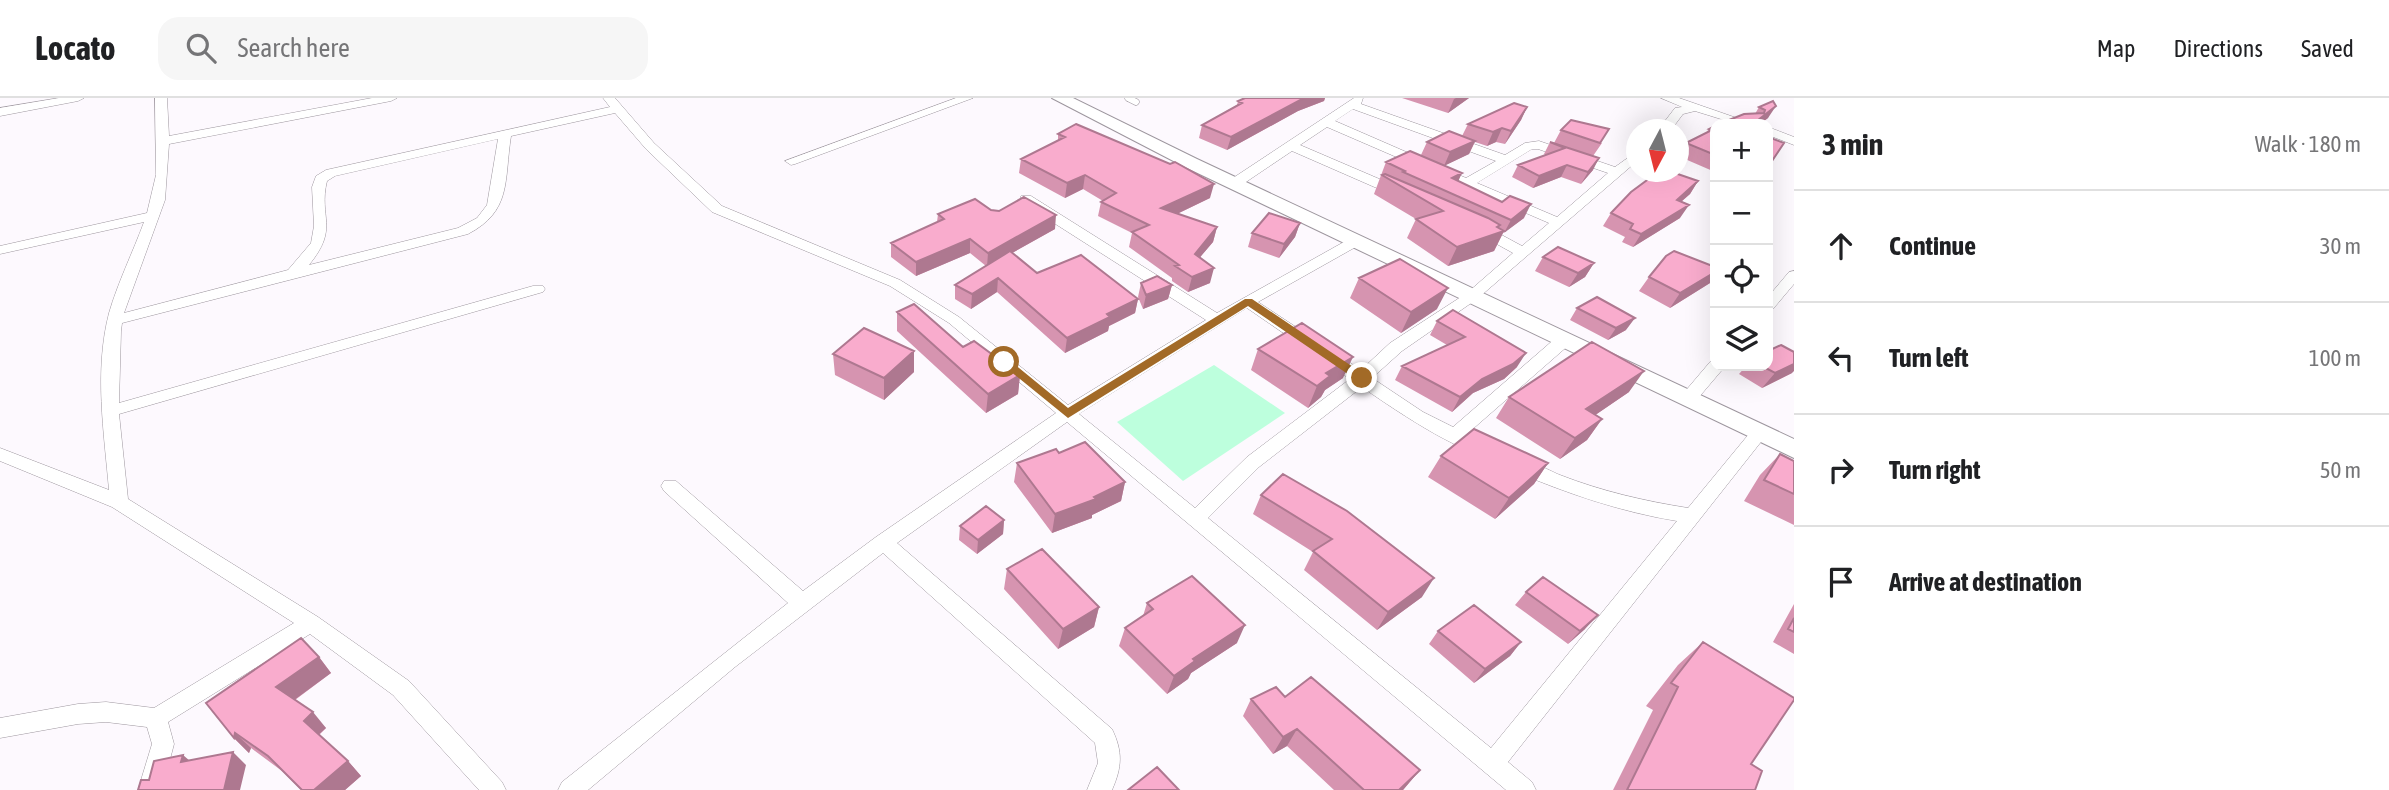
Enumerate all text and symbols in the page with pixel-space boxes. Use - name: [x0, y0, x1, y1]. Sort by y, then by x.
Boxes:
- search box: [158, 17, 648, 80]
- text: Locato: [35, 29, 116, 67]
- icon: search: [182, 29, 220, 67]
- text: Search here: [238, 33, 350, 63]
- text: Map: [2097, 35, 2135, 62]
- text: Directions: [2173, 35, 2263, 62]
- text: Saved: [2301, 35, 2354, 62]
- north arrow: [1626, 119, 1689, 182]
- map controls: [1710, 119, 1773, 371]
- button: +: [1710, 119, 1773, 182]
- text: 3 min: [1822, 127, 1883, 161]
- text: Walk · 180 m: [2255, 131, 2361, 157]
- button: −: [1710, 182, 1773, 245]
- icon: ahead: [1822, 227, 1860, 265]
- text: Continue: [1889, 231, 1976, 261]
- text: 30 m: [2320, 233, 2361, 259]
- button: locate: [1710, 245, 1773, 308]
- button: layers: [1710, 308, 1773, 371]
- icon: left: [1822, 339, 1860, 377]
- text: Turn left: [1889, 343, 1969, 373]
- text: 100 m: [2309, 345, 2361, 371]
- route start: [988, 346, 1019, 377]
- route end: [1346, 362, 1377, 393]
- icon: right: [1822, 451, 1860, 489]
- text: Turn right: [1889, 455, 1980, 485]
- text: 50 m: [2320, 457, 2361, 483]
- icon: arrive: [1822, 563, 1860, 601]
- text: Arrive at destination: [1889, 567, 2082, 597]

